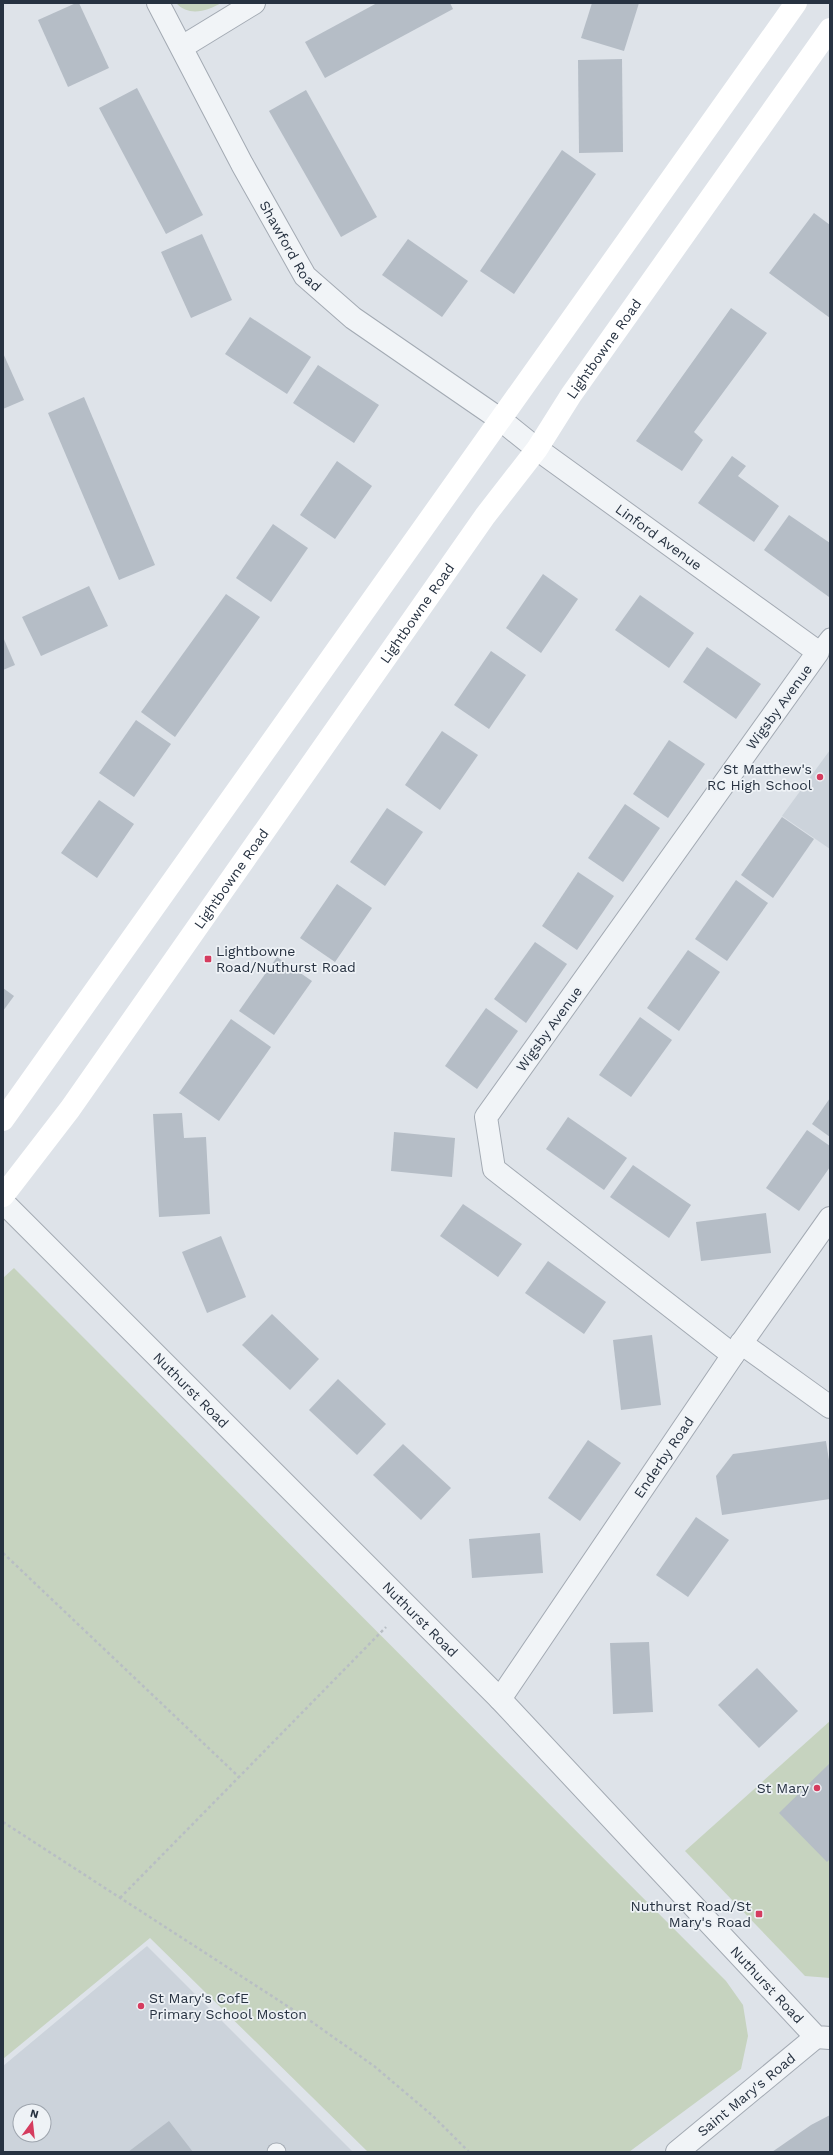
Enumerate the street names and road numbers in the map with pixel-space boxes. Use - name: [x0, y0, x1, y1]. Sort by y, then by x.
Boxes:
- street label: Shawford Road: [256, 198, 325, 295]
- street label: Lightbowne Road: [563, 296, 645, 402]
- street label: Linford Avenue: [613, 500, 705, 573]
- street label: Lightbowne Road: [376, 560, 458, 666]
- street label: Wigsby Avenue: [743, 661, 815, 753]
- street label: Lightbowne Road: [191, 826, 272, 932]
- street label: Wigsby Avenue: [513, 983, 585, 1075]
- street label: Nuthurst Road: [150, 1349, 232, 1431]
- street label: Enderby Road: [631, 1414, 697, 1501]
- street label: Nuthurst Road: [379, 1578, 461, 1660]
- street label: Nuthurst Road: [727, 1943, 807, 2027]
- street label: Saint Mary's Road: [694, 2050, 798, 2140]

